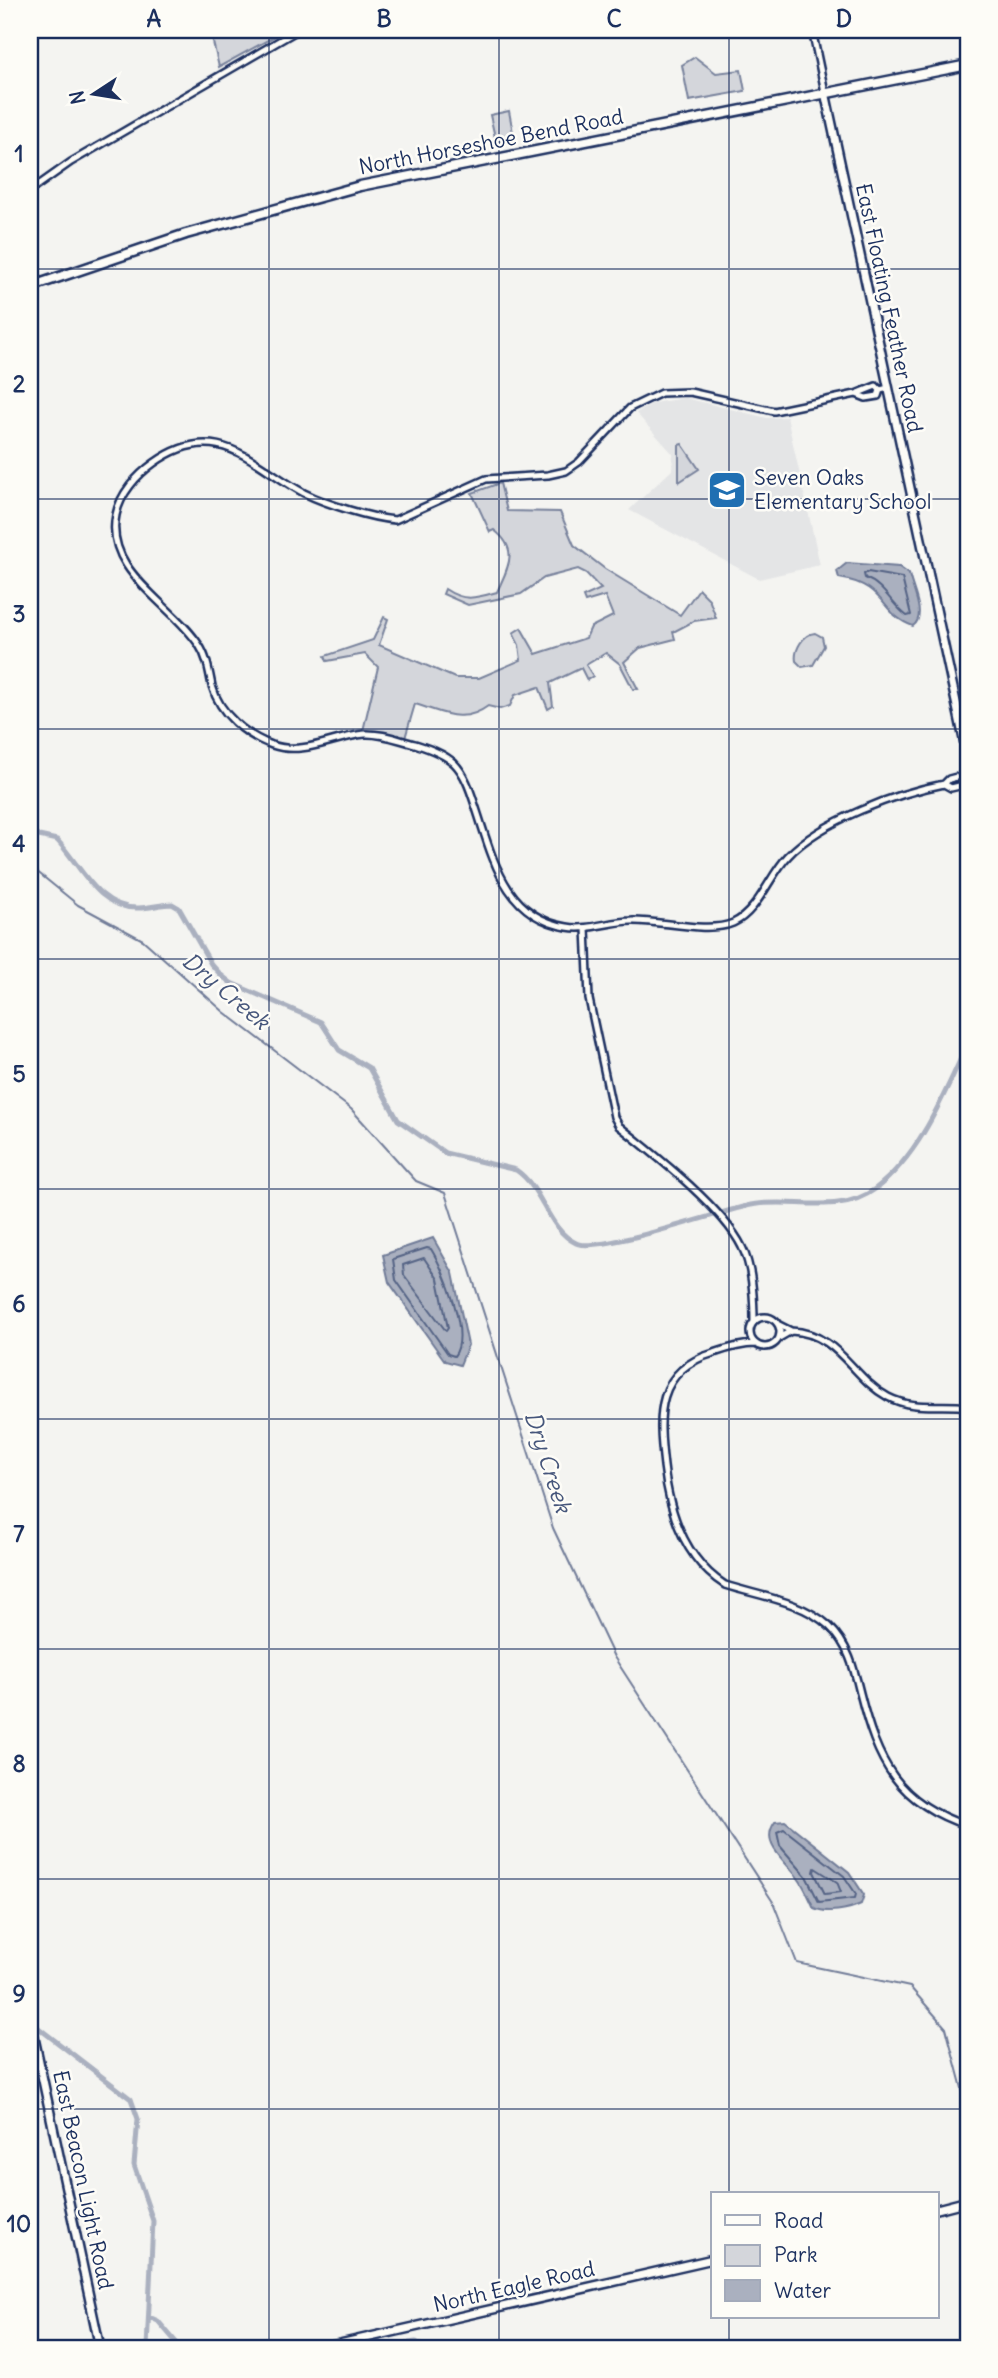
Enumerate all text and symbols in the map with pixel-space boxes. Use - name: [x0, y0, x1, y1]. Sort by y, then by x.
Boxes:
- text: A: [147, 4, 162, 33]
- text: B: [376, 4, 392, 33]
- text: C: [606, 4, 622, 33]
- text: D: [836, 4, 852, 33]
- north arrow: [60, 60, 130, 130]
- text: N: [64, 89, 90, 106]
- street label: North Horseshoe Bend Road: [356, 103, 625, 180]
- text: 1: [14, 139, 24, 168]
- street label: East Floating Feather Road: [850, 181, 929, 435]
- text: 2: [13, 369, 26, 398]
- place label: Seven Oaks Elementary School: [754, 464, 931, 515]
- school or university icon: Seven Oaks Elementary School: [706, 469, 748, 511]
- text: 3: [12, 599, 26, 628]
- text: 4: [12, 829, 26, 858]
- water label: Dry Creek: [177, 946, 277, 1036]
- text: 5: [12, 1059, 26, 1088]
- text: 6: [12, 1289, 26, 1318]
- water label: Dry Creek: [519, 1408, 579, 1517]
- text: 7: [13, 1519, 25, 1548]
- text: 8: [12, 1749, 26, 1778]
- text: 9: [12, 1979, 26, 2008]
- street label: East Beacon Light Road: [47, 2068, 120, 2292]
- legend: [711, 2192, 939, 2318]
- text: Road: [774, 2207, 823, 2234]
- text: 10: [7, 2209, 31, 2238]
- text: Park: [774, 2241, 817, 2268]
- street label: North Eagle Road: [431, 2255, 597, 2318]
- text: Water: [774, 2277, 832, 2304]

